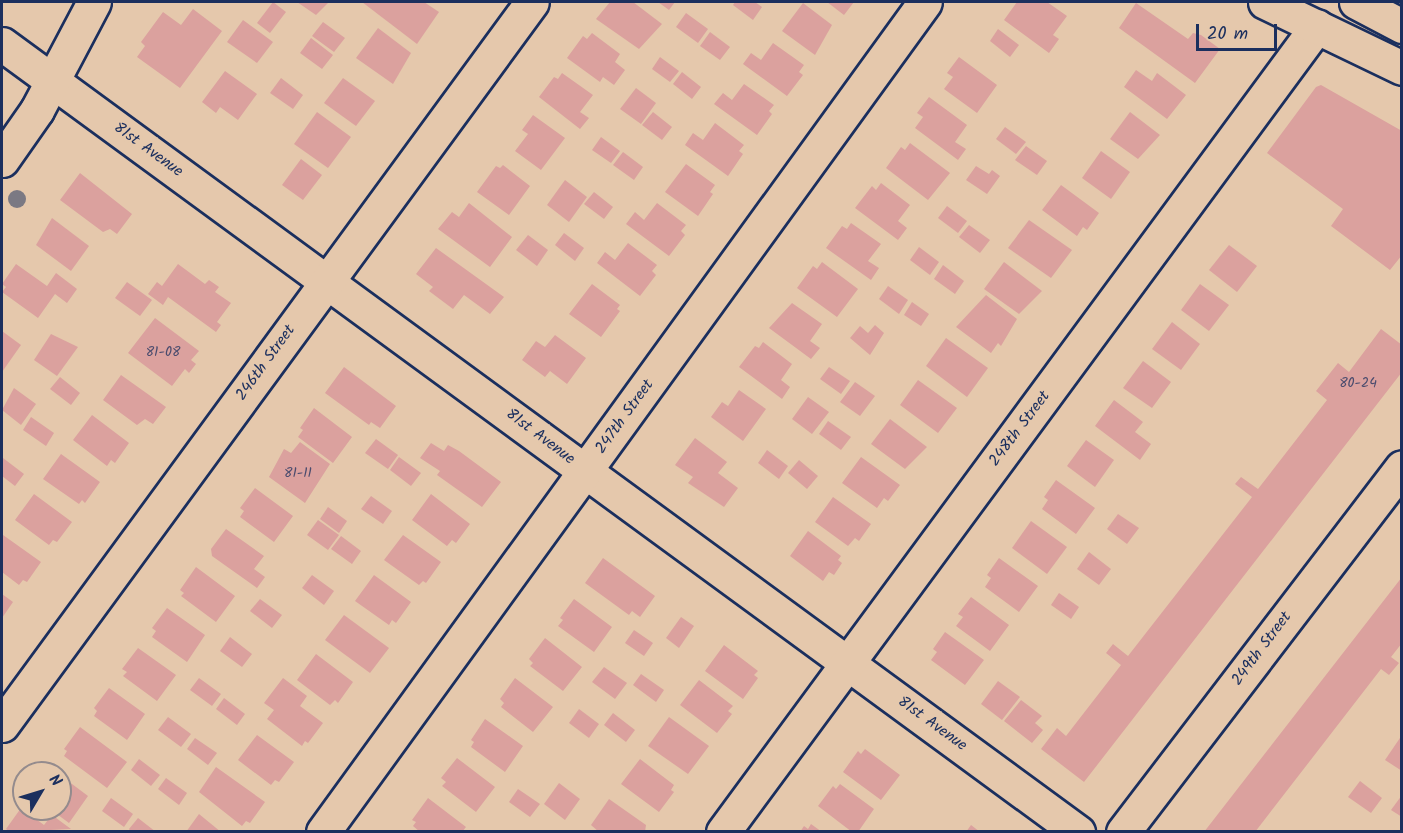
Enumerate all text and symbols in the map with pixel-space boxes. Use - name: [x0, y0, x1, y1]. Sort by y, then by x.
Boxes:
- scale bar: [1199, 12, 1280, 50]
- text: 20 m: [1207, 20, 1248, 49]
- street label: 81st Avenue: [110, 118, 186, 182]
- street label: 246th Street: [232, 321, 300, 405]
- house number: 81-08: [146, 344, 180, 360]
- house number: 80-24: [1339, 375, 1377, 391]
- street label: 247th Street: [592, 376, 658, 458]
- street label: 248th Street: [985, 387, 1055, 471]
- street label: 81st Avenue: [502, 405, 578, 469]
- house number: 81-11: [284, 465, 312, 481]
- street label: 249th Street: [1228, 608, 1296, 690]
- street label: 81st Avenue: [894, 692, 970, 756]
- north arrow: [12, 761, 72, 821]
- text: N: [42, 769, 68, 793]

